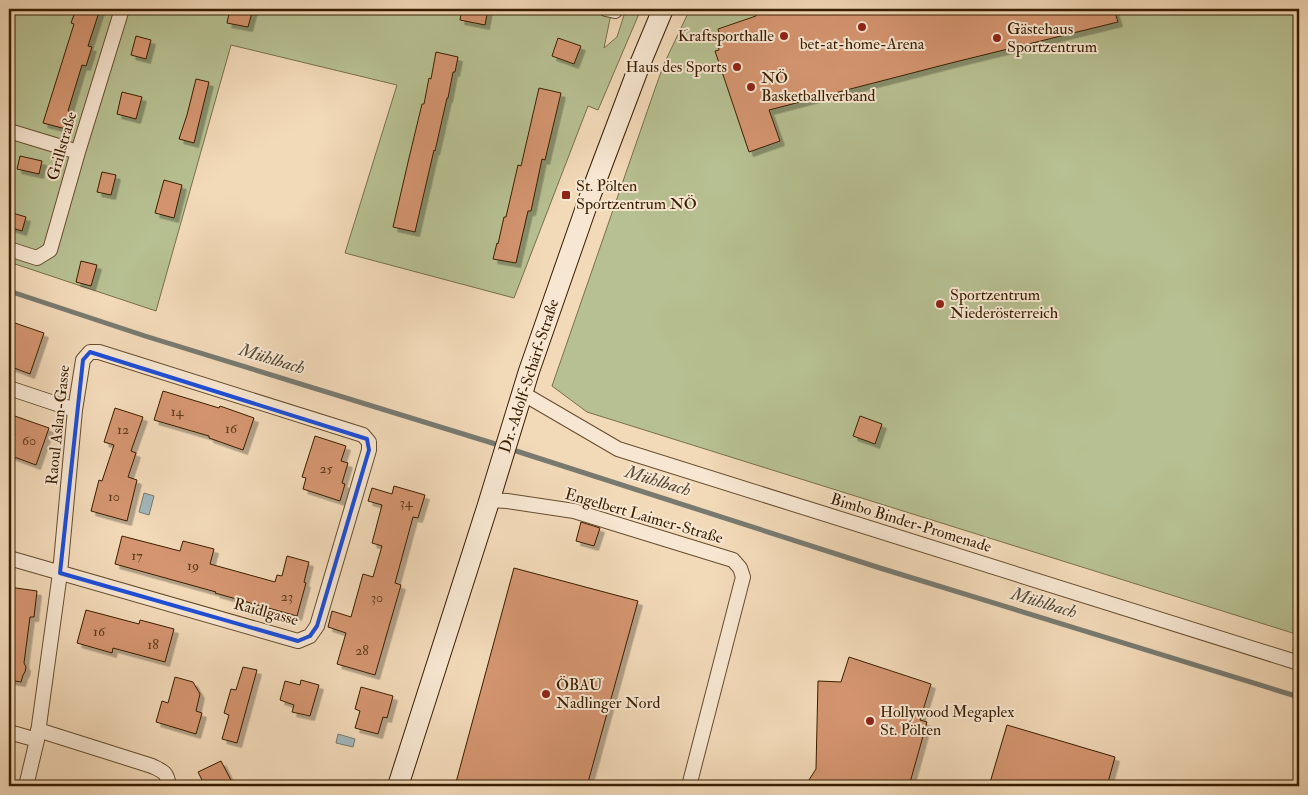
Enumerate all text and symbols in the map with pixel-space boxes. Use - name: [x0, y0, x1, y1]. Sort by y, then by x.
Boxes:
- place label: Gästehaus Sportzentrum: [1007, 19, 1098, 58]
- marker: bet-at-home-Arena: [856, 21, 868, 33]
- place label: Kraftsporthalle: [678, 26, 774, 47]
- marker: Kraftsporthalle: [778, 30, 790, 42]
- marker: Gästehaus Sportzentrum: [991, 32, 1003, 44]
- place label: bet-at-home-Arena: [800, 34, 925, 54]
- place label: Haus des Sports: [625, 57, 727, 78]
- marker: Haus des Sports: [731, 61, 743, 73]
- place label: NÖ Basketballverband: [761, 68, 875, 106]
- marker: NÖ Basketballverband: [745, 81, 757, 93]
- street label: Grillstraße: [43, 109, 81, 183]
- place label: St. Pölten Sportzentrum NÖ: [576, 176, 697, 215]
- marker: St. Pölten Sportzentrum NÖ: [560, 189, 572, 201]
- place label: Sportzentrum Niederösterreich: [950, 285, 1059, 323]
- street label: Dr.-Adolf-Schärf-Straße: [495, 296, 563, 455]
- marker: Sportzentrum Niederösterreich: [934, 298, 946, 310]
- water label: Mühlbach: [235, 338, 308, 380]
- street label: Raoul Aslan-Gasse: [42, 364, 74, 486]
- house number: 14: [171, 403, 185, 420]
- house number: 16: [225, 420, 238, 437]
- house number: 12: [117, 421, 129, 438]
- house number: 60: [22, 432, 36, 449]
- house number: 25: [319, 460, 333, 477]
- water label: Mühlbach: [621, 460, 694, 502]
- street label: Engelbert Laimer-Straße: [563, 484, 726, 548]
- house number: 10: [108, 488, 120, 505]
- street label: Bimbo Binder-Promenade: [828, 489, 994, 557]
- house number: 34: [400, 494, 414, 511]
- house number: 17: [131, 547, 143, 564]
- house number: 19: [187, 557, 199, 574]
- water label: Mühlbach: [1007, 582, 1080, 624]
- house number: 23: [281, 588, 293, 605]
- house number: 30: [371, 589, 383, 606]
- street label: Raidlgasse: [231, 594, 301, 630]
- house number: 16: [93, 623, 106, 640]
- house number: 18: [147, 636, 159, 653]
- house number: 28: [355, 642, 369, 659]
- place label: ÖBAU Nadlinger Nord: [556, 675, 660, 713]
- marker: ÖBAU Nadlinger Nord: [540, 688, 552, 700]
- place label: Hollywood Megaplex St. Pölten: [880, 702, 1014, 740]
- marker: Hollywood Megaplex St. Pölten: [864, 715, 876, 727]

